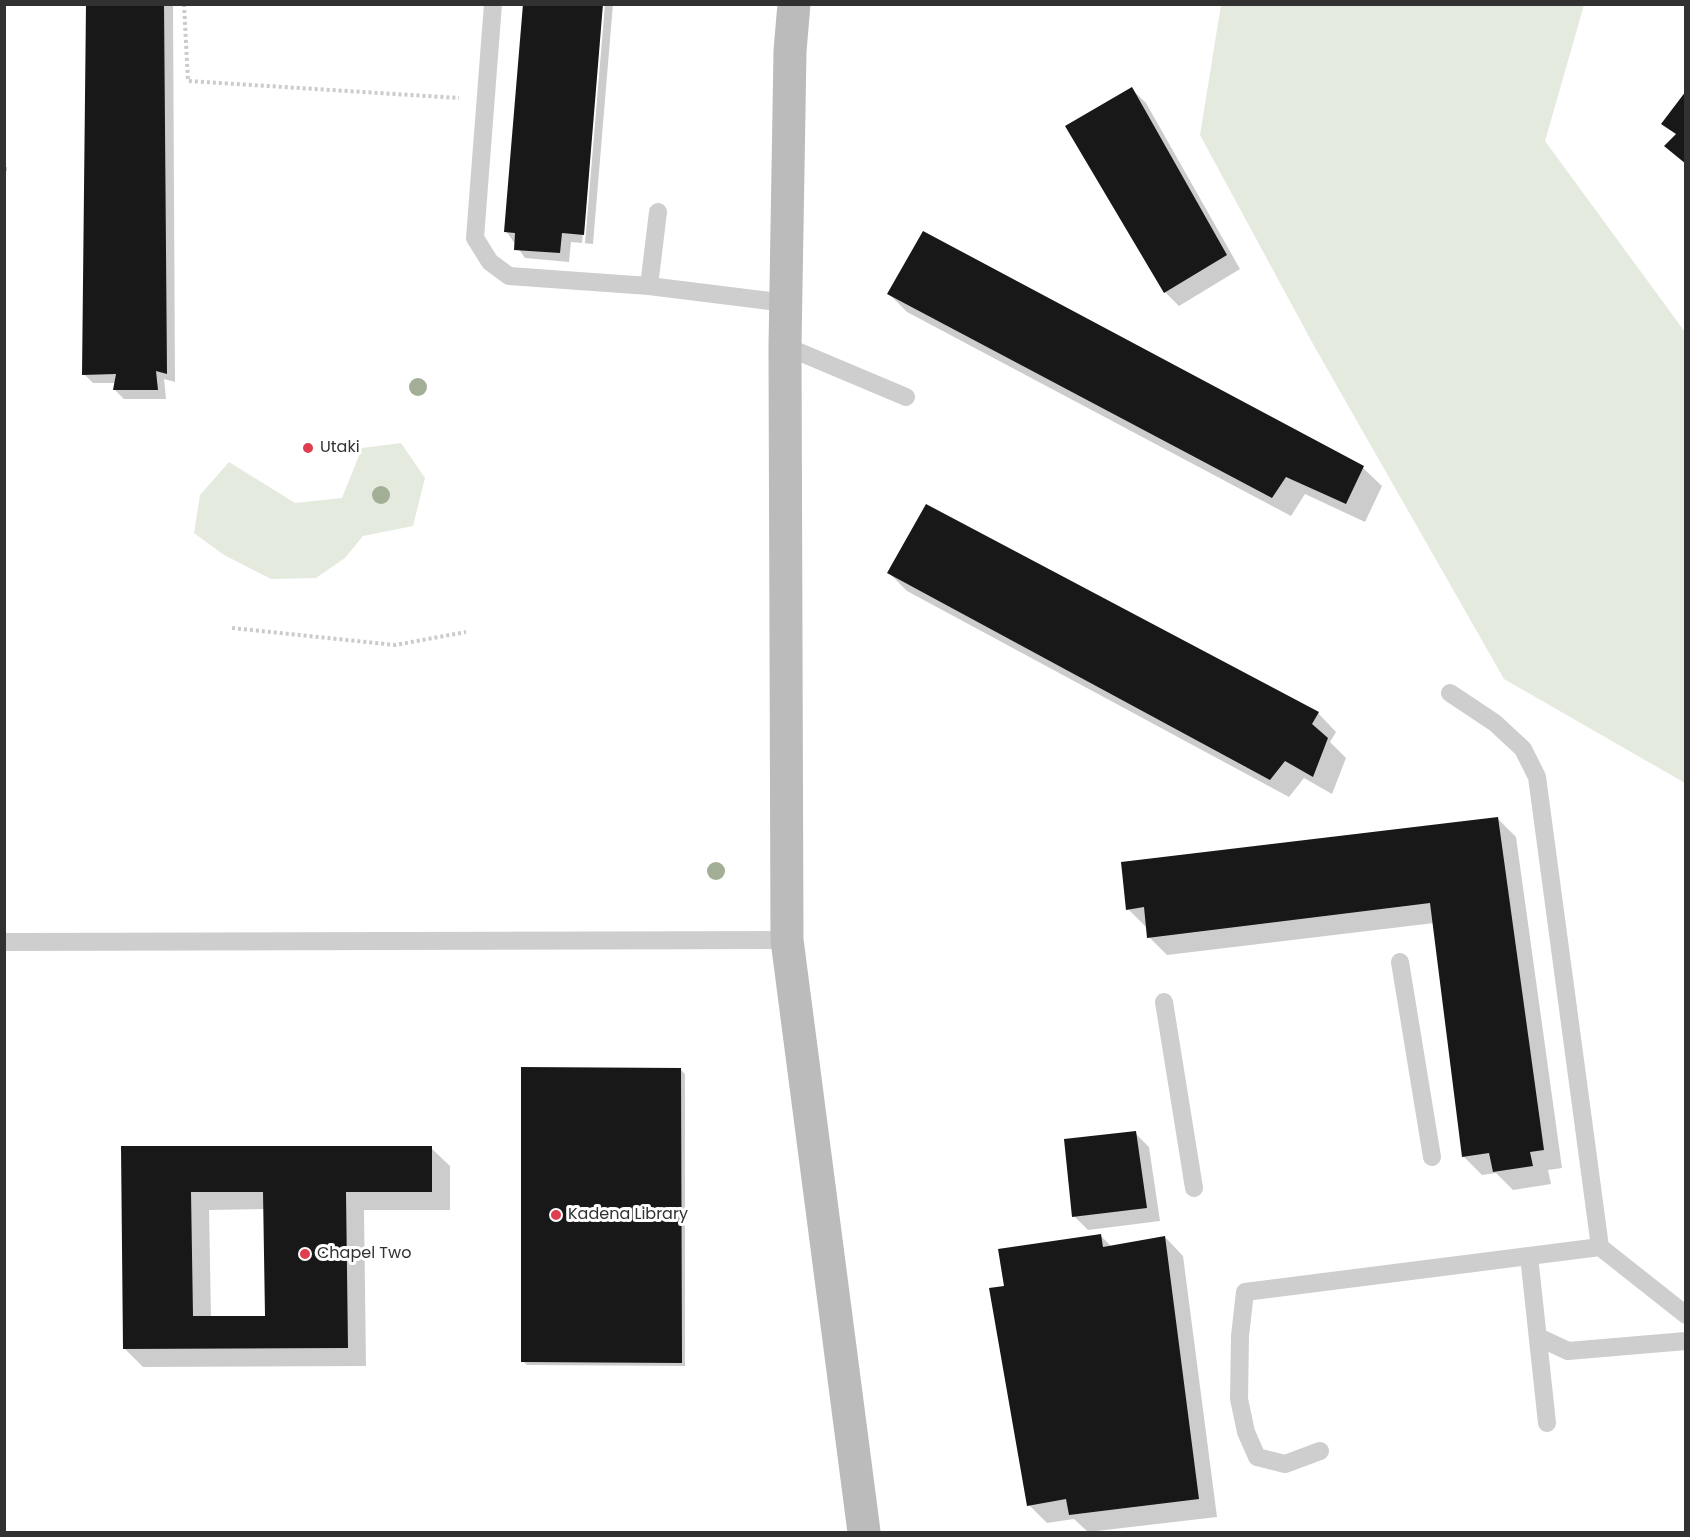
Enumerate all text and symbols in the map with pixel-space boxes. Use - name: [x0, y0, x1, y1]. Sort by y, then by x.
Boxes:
- place label: Utaki: [320, 438, 360, 458]
- marker: Utaki: [301, 441, 315, 455]
- place label: Kadena Library: [568, 1205, 688, 1225]
- marker: Kadena Library: [549, 1208, 563, 1222]
- place label: Chapel Two: [317, 1244, 411, 1264]
- marker: Chapel Two: [298, 1247, 312, 1261]

